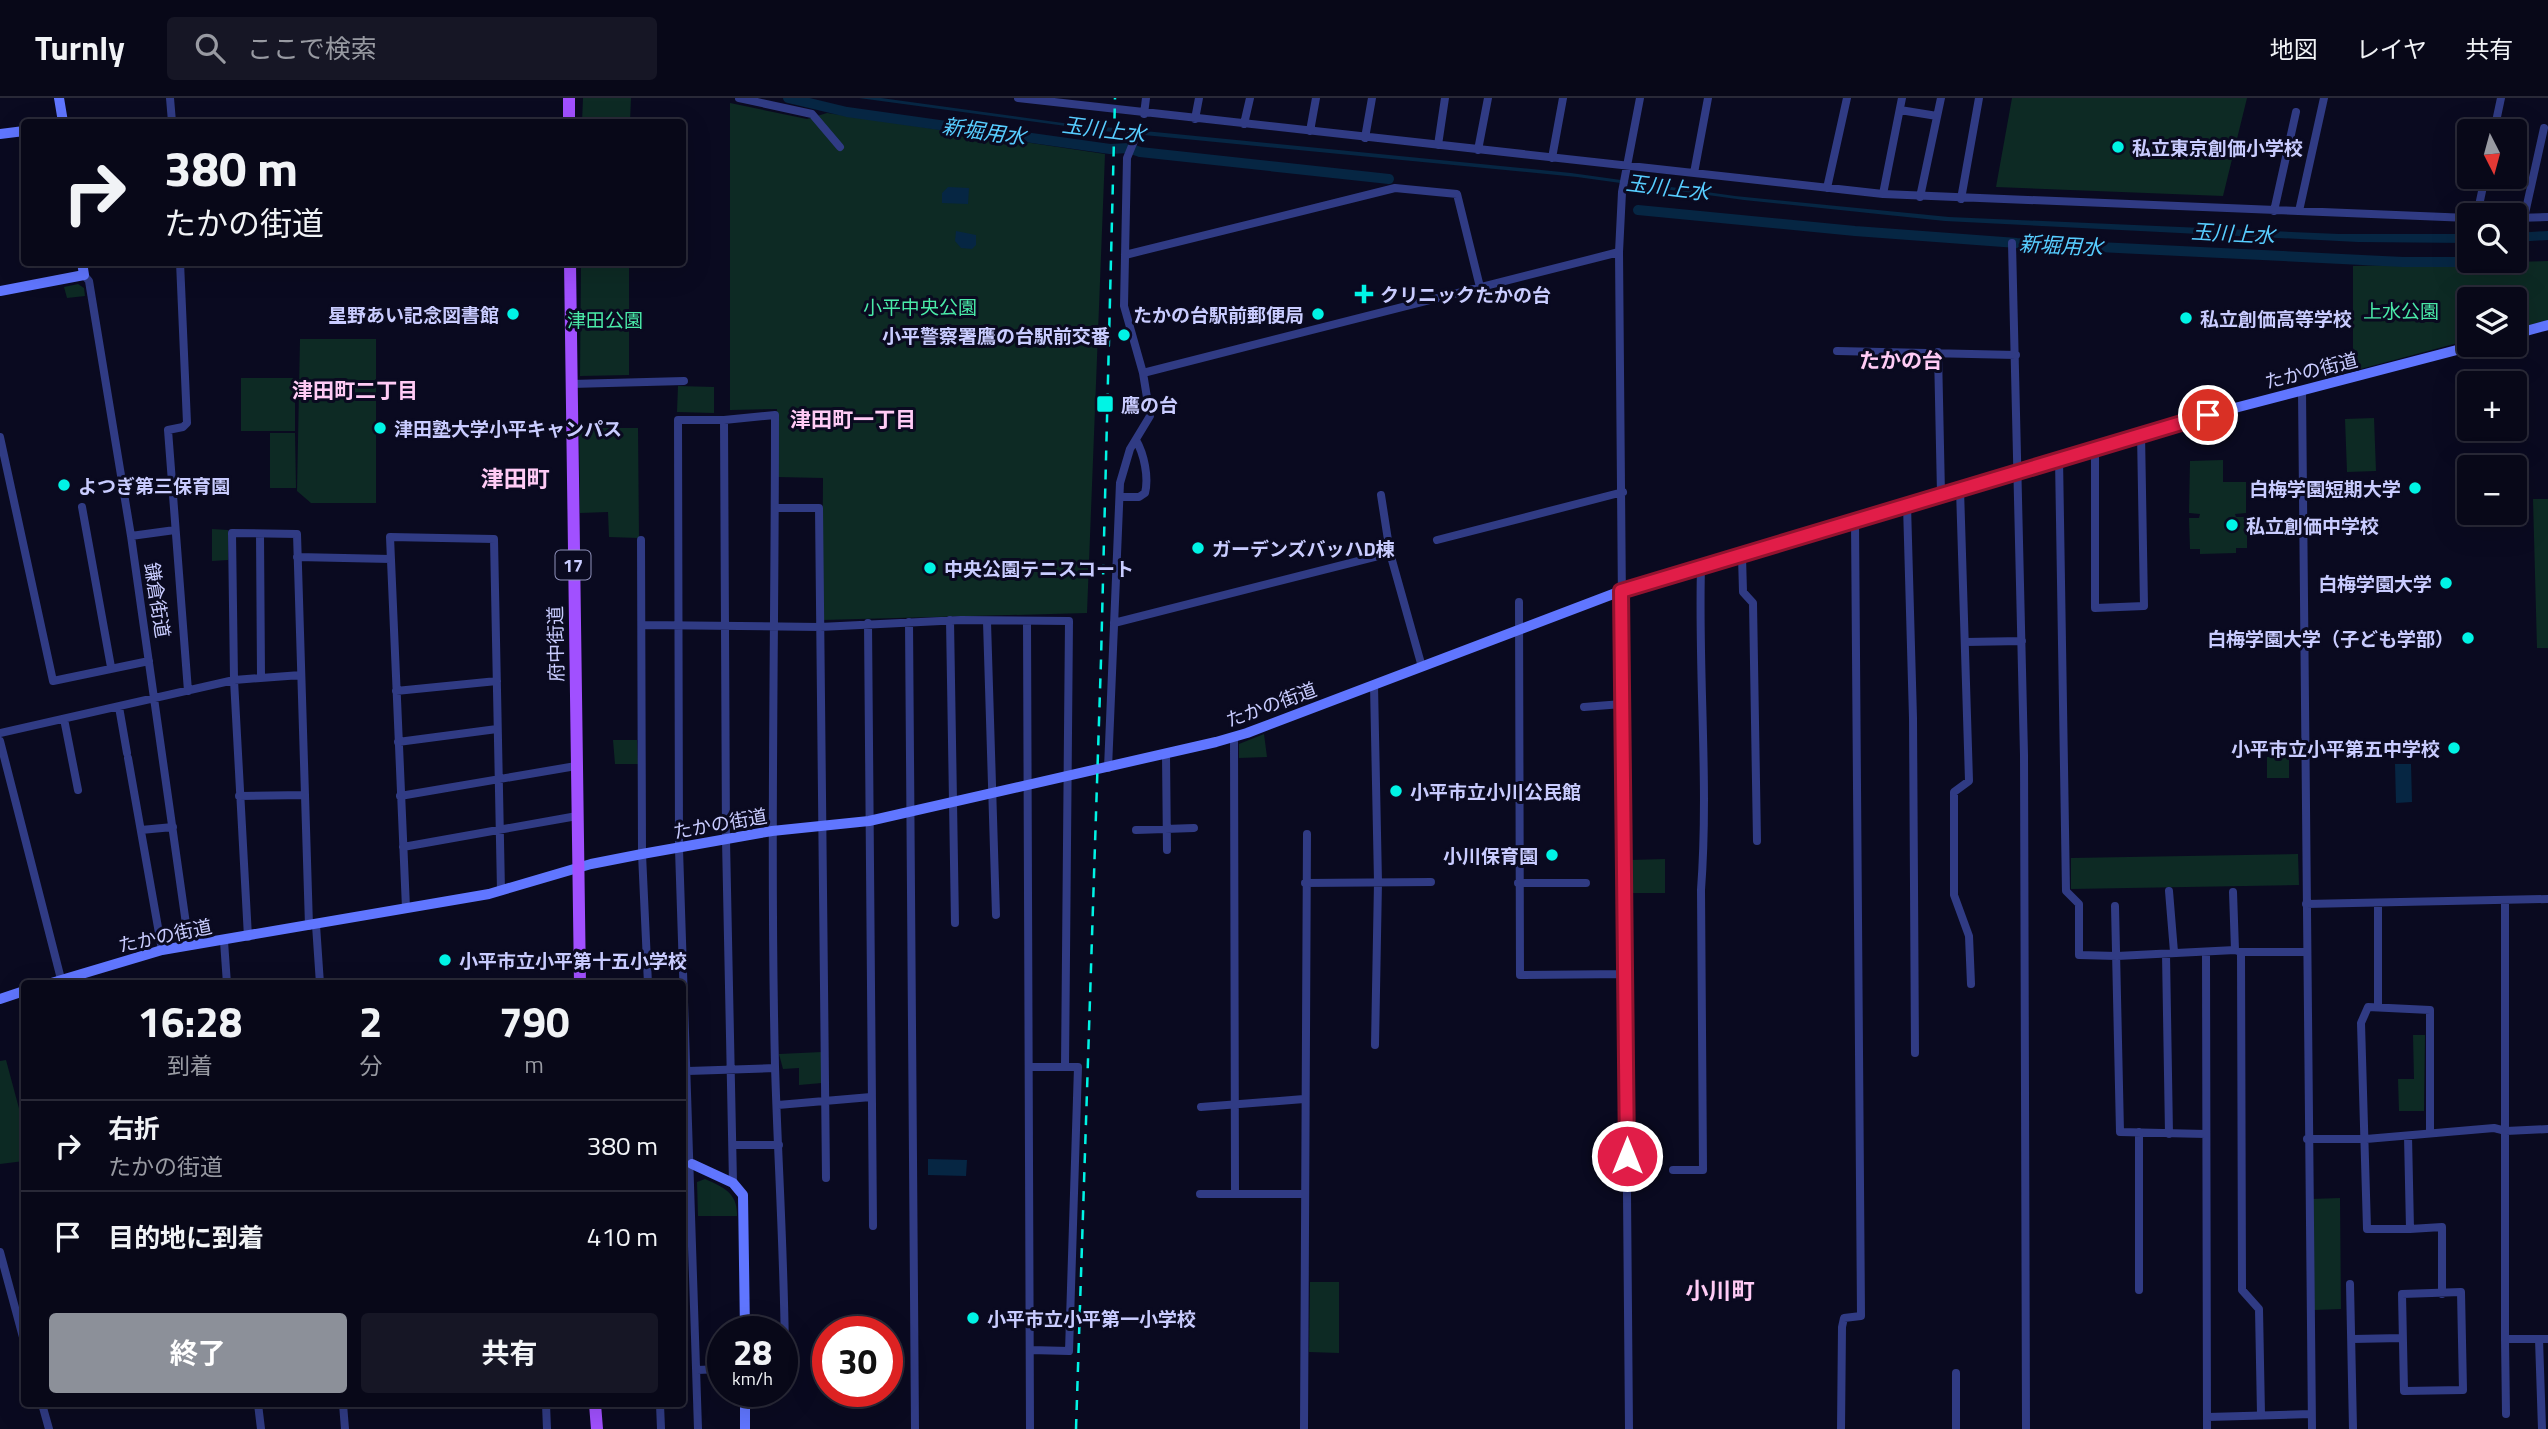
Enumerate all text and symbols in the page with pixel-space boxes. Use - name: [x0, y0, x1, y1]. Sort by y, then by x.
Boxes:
- search box: [167, 17, 657, 80]
- text: Turnly: [35, 23, 125, 73]
- icon: search: [191, 29, 229, 67]
- text: ここで検索: [247, 29, 377, 68]
- text: 地図: [2270, 31, 2318, 67]
- text: レイヤ: [2356, 31, 2427, 67]
- text: 共有: [2465, 31, 2513, 67]
- water label: 玉川上水: [1060, 108, 1150, 150]
- water label: 新堀用水: [940, 109, 1030, 153]
- north arrow: [2457, 119, 2527, 189]
- map controls: [2457, 119, 2527, 525]
- text: 380 m: [164, 130, 298, 205]
- place label: 私立東京創価小学校: [2132, 133, 2303, 162]
- marker: 私立東京創価小学校: [2110, 139, 2126, 155]
- icon: right: [49, 147, 140, 238]
- water label: 玉川上水: [1624, 166, 1714, 208]
- text: たかの街道: [164, 199, 324, 247]
- button: search: [2457, 203, 2527, 273]
- water label: 玉川上水: [2190, 215, 2278, 251]
- water label: 新堀用水: [2018, 227, 2106, 263]
- place label: クリニックたかの台: [1380, 280, 1551, 309]
- marker: クリニックたかの台: [1354, 284, 1374, 304]
- button: layers: [2457, 287, 2527, 357]
- park label: 小平中央公園: [863, 292, 977, 321]
- park label: 上水公園: [2363, 296, 2439, 325]
- place label: 星野あい記念図書館: [328, 300, 499, 329]
- place label: たかの台駅前郵便局: [1133, 300, 1304, 329]
- place label: 私立創価高等学校: [2200, 304, 2352, 333]
- park label: 津田公園: [567, 305, 643, 334]
- marker: 星野あい記念図書館: [505, 306, 521, 322]
- marker: たかの台駅前郵便局: [1310, 306, 1326, 322]
- marker: 私立創価高等学校: [2178, 310, 2194, 326]
- place label: 小平警察署鷹の台駅前交番: [882, 321, 1110, 350]
- marker: 小平警察署鷹の台駅前交番: [1116, 327, 1132, 343]
- district label: たかの台: [1859, 344, 1943, 376]
- street label: たかの街道: [2261, 344, 2361, 396]
- button: +: [2457, 371, 2527, 441]
- district label: 津田町二丁目: [292, 374, 418, 406]
- pin: [2178, 385, 2238, 445]
- place label: 鷹の台: [1121, 390, 1178, 419]
- marker: 鷹の台: [1095, 394, 1115, 414]
- icon: arrive: [2189, 396, 2227, 434]
- district label: 津田町一丁目: [790, 403, 916, 435]
- place label: 津田塾大学小平キャンパス: [394, 414, 622, 443]
- marker: 津田塾大学小平キャンパス: [372, 420, 388, 436]
- button: −: [2457, 455, 2527, 525]
- district label: 津田町: [481, 461, 550, 496]
- place label: よつぎ第三保育園: [78, 471, 230, 500]
- place label: 白梅学園短期大学: [2249, 474, 2401, 503]
- marker: よつぎ第三保育園: [56, 477, 72, 493]
- marker: 白梅学園短期大学: [2407, 480, 2423, 496]
- place label: 私立創価中学校: [2246, 511, 2379, 540]
- marker: 私立創価中学校: [2224, 517, 2240, 533]
- place label: ガーデンズバッハD棟: [1212, 534, 1395, 563]
- marker: ガーデンズバッハD棟: [1190, 540, 1206, 556]
- road number: 17: [556, 550, 590, 579]
- place label: 中央公園テニスコート: [944, 554, 1134, 583]
- street label: 鎌倉街道: [138, 560, 178, 640]
- marker: 中央公園テニスコート: [922, 560, 938, 576]
- place label: 白梅学園大学: [2318, 569, 2432, 598]
- marker: 白梅学園大学: [2438, 575, 2454, 591]
- street label: 府中街道: [540, 606, 570, 682]
- place label: 白梅学園大学（子ども学部）: [2207, 624, 2454, 653]
- marker: 白梅学園大学（子ども学部）: [2460, 630, 2476, 646]
- street label: たかの街道: [1221, 674, 1321, 734]
- place label: 小平市立小平第五中学校: [2231, 734, 2440, 763]
- marker: 小平市立小平第五中学校: [2446, 740, 2462, 756]
- place label: 小平市立小川公民館: [1410, 777, 1581, 806]
- marker: 小平市立小川公民館: [1388, 783, 1404, 799]
- street label: たかの街道: [671, 800, 769, 846]
- place label: 小川保育園: [1443, 841, 1538, 870]
- marker: 小川保育園: [1544, 847, 1560, 863]
- street label: たかの街道: [116, 911, 214, 959]
- place label: 小平市立小平第十五小学校: [459, 946, 687, 975]
- marker: 小平市立小平第十五小学校: [437, 952, 453, 968]
- text: 16:28: [138, 989, 242, 1053]
- text: 2: [359, 989, 382, 1053]
- text: 790: [499, 989, 569, 1053]
- text: m: [525, 1047, 544, 1082]
- text: 到着: [167, 1048, 213, 1083]
- text: 分: [359, 1048, 382, 1083]
- text: 右折: [108, 1109, 160, 1148]
- position arrow: [1590, 1119, 1664, 1193]
- text: 380 m: [587, 1126, 658, 1165]
- icon: right: [49, 1127, 87, 1165]
- text: たかの街道: [108, 1149, 223, 1184]
- text: 410 m: [587, 1217, 658, 1256]
- icon: arrive: [49, 1218, 87, 1256]
- text: 目的地に到着: [108, 1218, 264, 1257]
- district label: 小川町: [1686, 1273, 1755, 1308]
- place label: 小平市立小平第一小学校: [987, 1304, 1196, 1333]
- marker: 小平市立小平第一小学校: [965, 1310, 981, 1326]
- button: 終了: [49, 1313, 347, 1393]
- button: 共有: [361, 1313, 658, 1393]
- speed limit sign: 30: [812, 1316, 903, 1407]
- text: 28: [733, 1325, 772, 1379]
- text: km/h: [732, 1365, 773, 1392]

